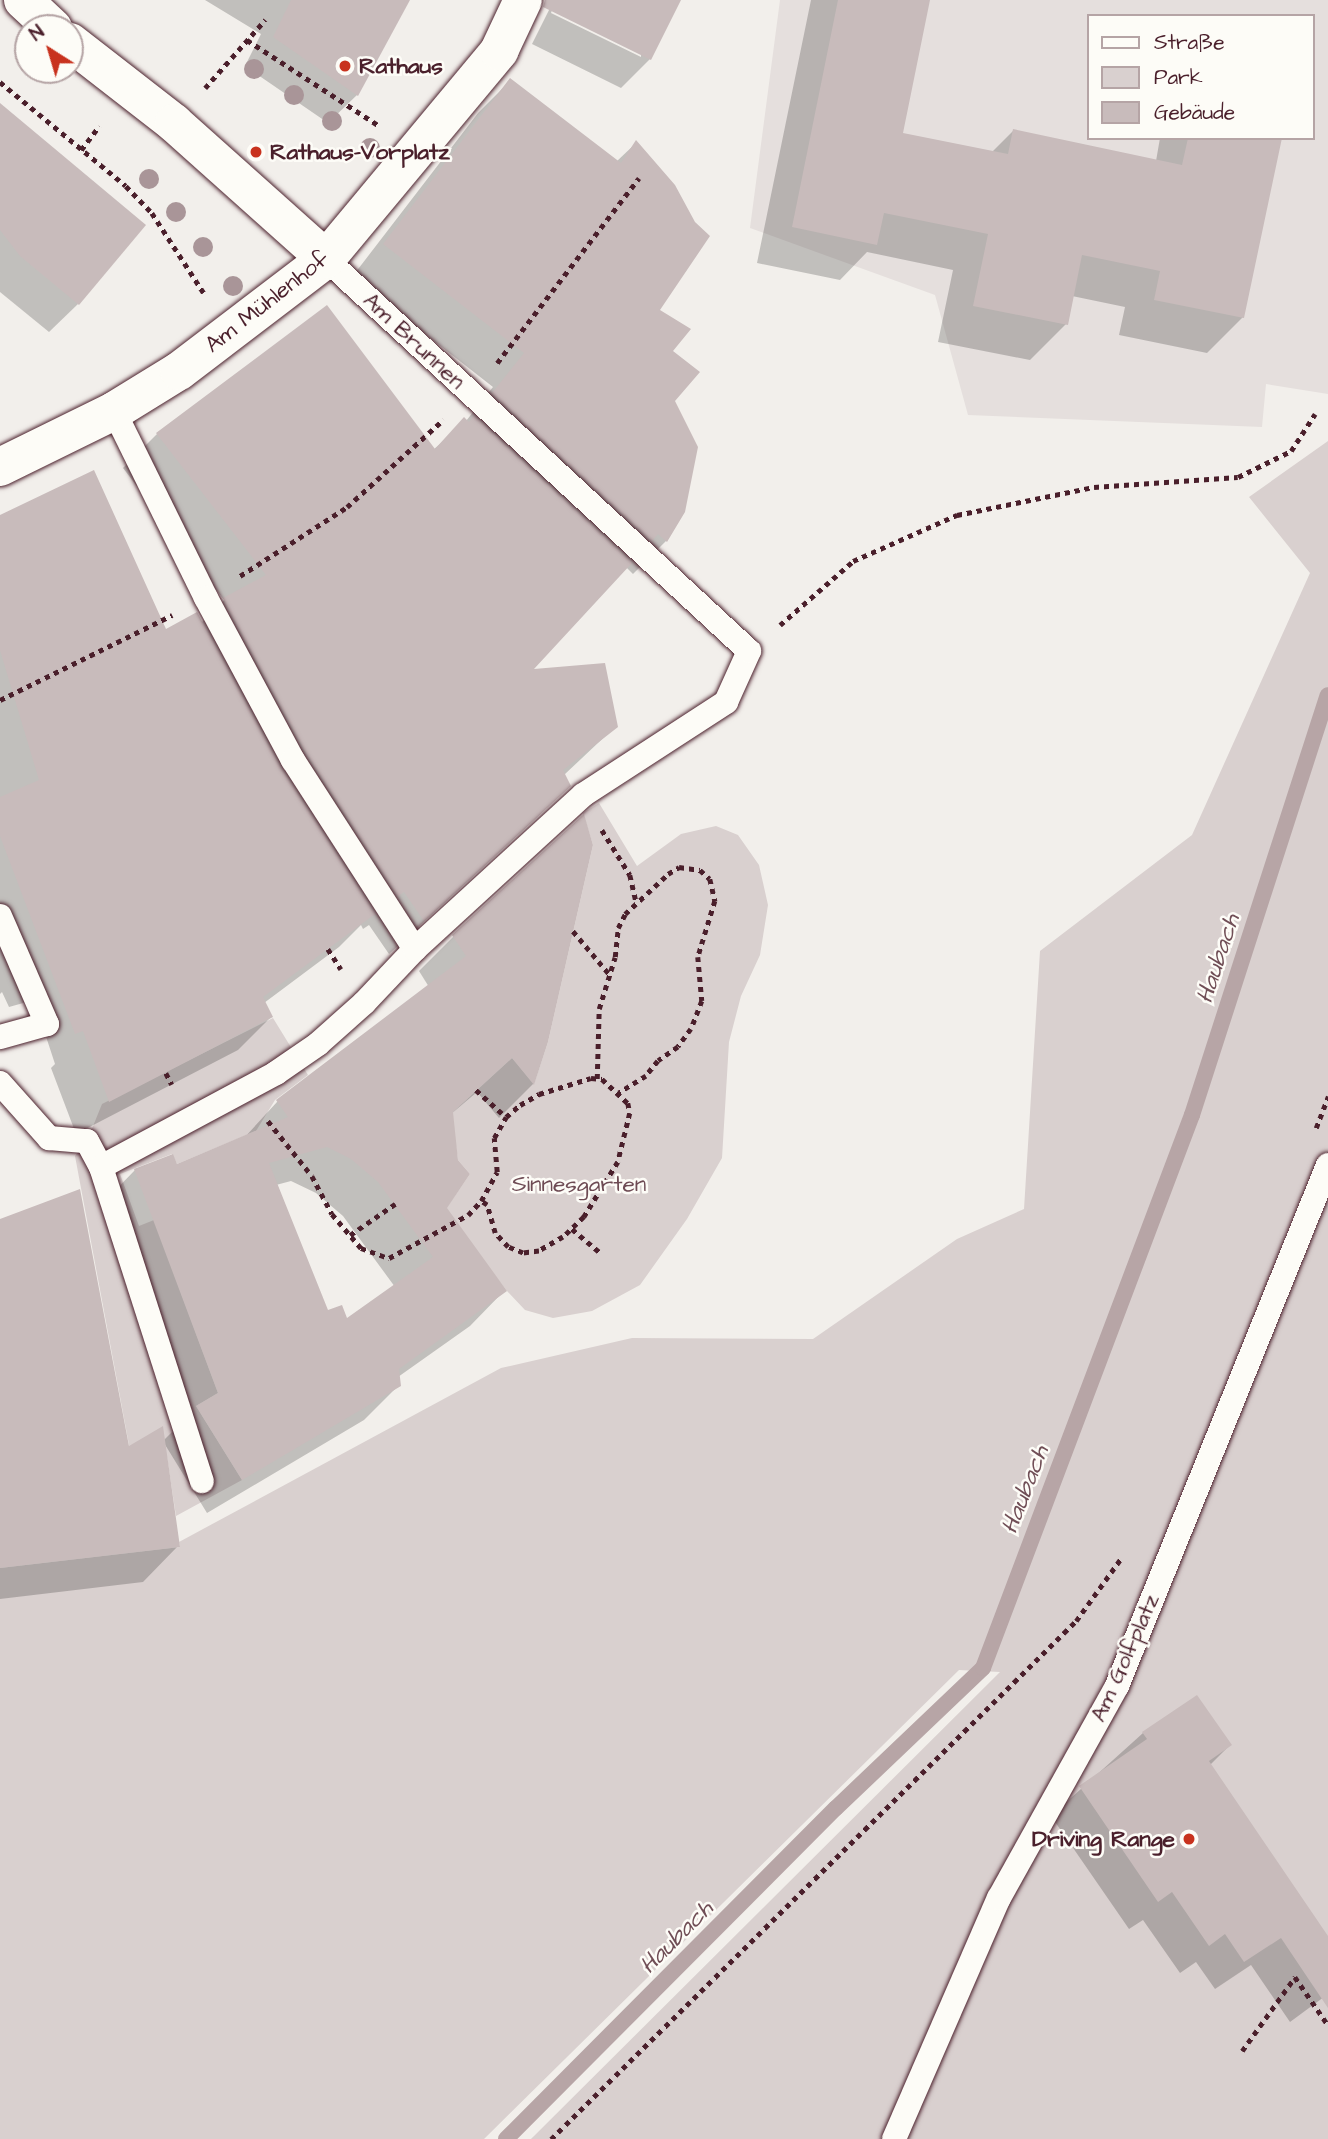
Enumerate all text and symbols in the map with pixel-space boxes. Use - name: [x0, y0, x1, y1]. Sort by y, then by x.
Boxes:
- north arrow: [14, 14, 84, 84]
- legend: [1086, 14, 1314, 140]
- text: N: [24, 19, 50, 48]
- text: Straße: [1154, 28, 1225, 57]
- place label: Rathaus: [359, 52, 443, 80]
- marker: Rathaus: [337, 58, 353, 74]
- text: Park: [1154, 63, 1203, 92]
- text: Gebäude: [1154, 98, 1235, 127]
- place label: Rathaus-Vorplatz: [270, 138, 450, 166]
- marker: Rathaus-Vorplatz: [248, 144, 264, 160]
- street label: Am Mühlenhof: [200, 245, 334, 359]
- street label: Am Brunnen: [357, 287, 471, 395]
- water label: Haubach: [1191, 911, 1247, 1007]
- park label: Sinnesgarten: [512, 1170, 646, 1198]
- water label: Haubach: [996, 1442, 1056, 1538]
- street label: Am Golfplatz: [1085, 1590, 1165, 1726]
- place label: Driving Range: [1032, 1825, 1175, 1853]
- marker: Driving Range: [1181, 1831, 1197, 1847]
- water label: Haubach: [634, 1895, 720, 1981]

